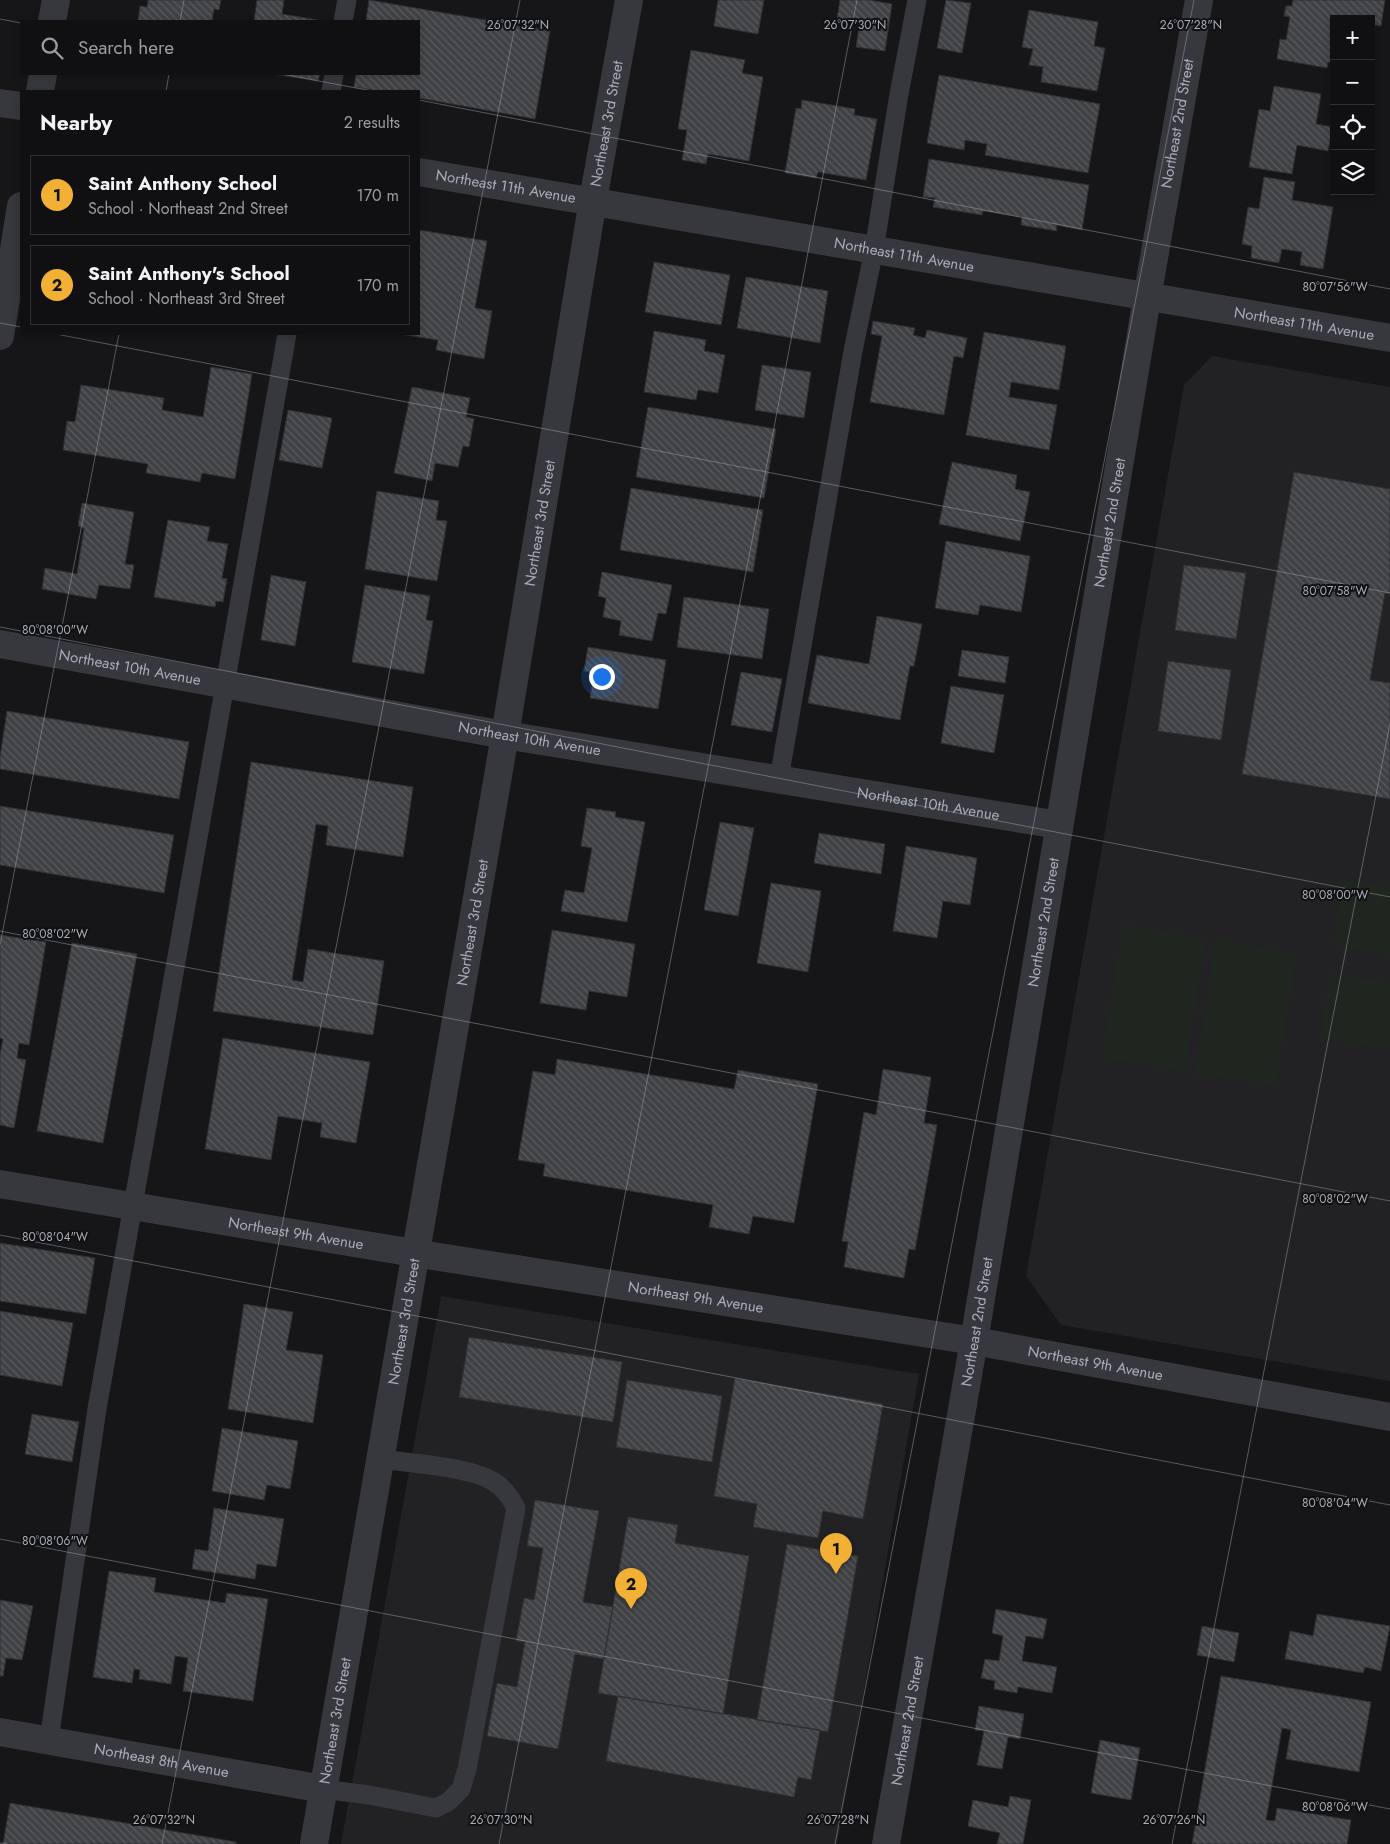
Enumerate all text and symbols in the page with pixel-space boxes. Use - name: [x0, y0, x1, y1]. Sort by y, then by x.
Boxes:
- map controls: [1330, 15, 1375, 195]
- button: +: [1330, 15, 1375, 60]
- text: 26°07'32"N: [487, 16, 549, 34]
- text: 26°07'30"N: [824, 16, 886, 34]
- text: 26°07'28"N: [1160, 16, 1222, 34]
- search box: [20, 20, 420, 75]
- icon: search: [38, 34, 66, 62]
- text: Search here: [78, 34, 174, 61]
- street label: Northeast 2nd Street: [1155, 57, 1200, 190]
- street label: Northeast 3rd Street: [585, 58, 629, 189]
- button: −: [1330, 60, 1375, 105]
- button: locate: [1330, 105, 1375, 150]
- text: Nearby: [40, 108, 112, 138]
- text: 2 results: [344, 111, 400, 134]
- button: layers: [1330, 150, 1375, 195]
- street label: Northeast 11th Avenue: [434, 164, 578, 209]
- text: Saint Anthony School: [88, 170, 277, 197]
- text: 1: [53, 184, 61, 207]
- text: 170 m: [357, 184, 399, 207]
- text: School · Northeast 2nd Street: [88, 197, 288, 220]
- street label: Northeast 11th Avenue: [832, 232, 976, 278]
- text: Saint Anthony's School: [88, 260, 290, 287]
- text: 2: [52, 274, 62, 297]
- text: 170 m: [357, 274, 399, 297]
- text: 80°07'56"W: [1302, 278, 1368, 296]
- text: School · Northeast 3rd Street: [88, 287, 285, 310]
- street label: Northeast 11th Avenue: [1232, 301, 1376, 346]
- street label: Northeast 2nd Street: [1088, 456, 1131, 589]
- street label: Northeast 3rd Street: [519, 458, 561, 588]
- text: 80°07'58"W: [1303, 582, 1368, 600]
- text: 80°08'00"W: [22, 621, 88, 639]
- street label: Northeast 10th Avenue: [57, 644, 203, 691]
- your location: [589, 664, 615, 690]
- street label: Northeast 10th Avenue: [457, 716, 603, 761]
- street label: Northeast 10th Avenue: [855, 781, 1002, 826]
- street label: Northeast 2nd Street: [1022, 856, 1065, 989]
- street label: Northeast 3rd Street: [451, 857, 494, 987]
- text: 80°08'00"W: [1302, 886, 1368, 904]
- text: 80°08'02"W: [22, 925, 88, 943]
- text: 80°08'02"W: [1302, 1190, 1368, 1208]
- street label: Northeast 9th Avenue: [227, 1211, 366, 1255]
- text: 80°08'04"W: [22, 1228, 88, 1246]
- street label: Northeast 2nd Street: [955, 1255, 999, 1388]
- street label: Northeast 3rd Street: [382, 1256, 426, 1387]
- street label: Northeast 9th Avenue: [626, 1276, 766, 1319]
- street label: Northeast 9th Avenue: [1026, 1340, 1165, 1386]
- text: 80°08'04"W: [1302, 1494, 1368, 1512]
- text: 80°08'06"W: [22, 1532, 88, 1550]
- pin: 1: [820, 1533, 852, 1574]
- pin: 2: [615, 1568, 647, 1609]
- street label: Northeast 2nd Street: [885, 1654, 930, 1787]
- street label: Northeast 3rd Street: [314, 1656, 357, 1786]
- street label: Northeast 8th Avenue: [92, 1738, 231, 1783]
- text: 80°08'06"W: [1302, 1798, 1368, 1816]
- text: 26°07'32"N: [133, 1811, 195, 1829]
- text: 26°07'30"N: [470, 1811, 532, 1829]
- text: 26°07'28"N: [807, 1811, 869, 1829]
- text: 26°07'26"N: [1143, 1811, 1205, 1829]

